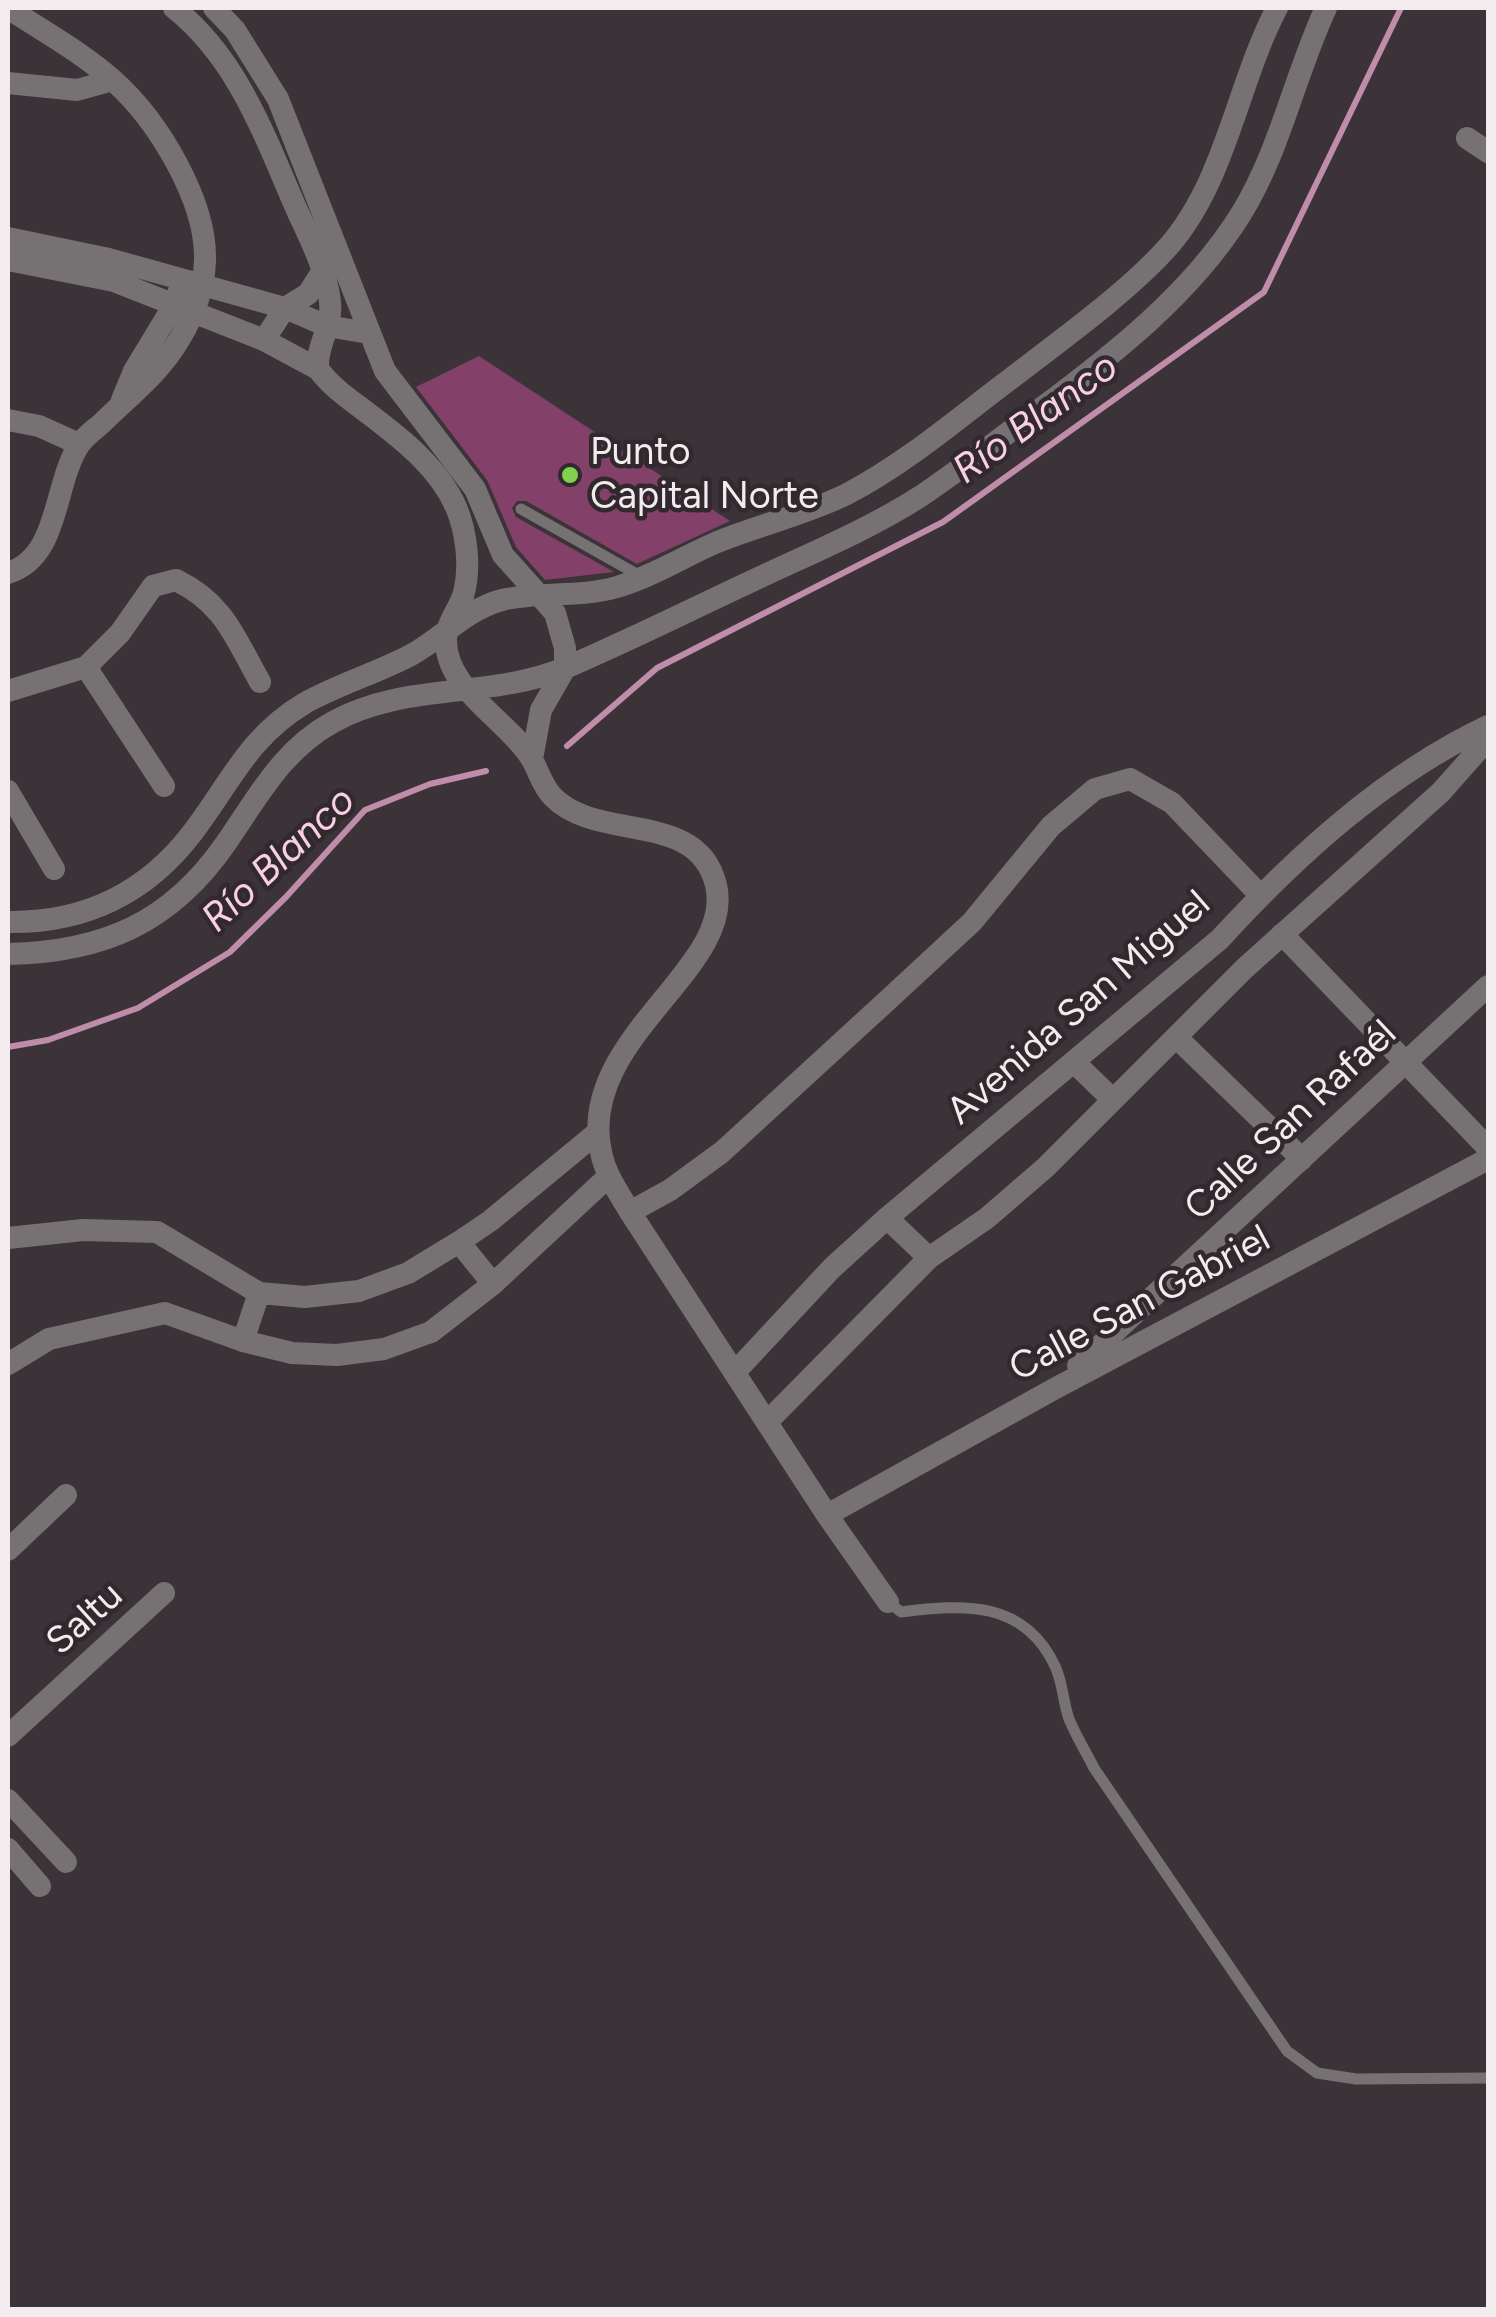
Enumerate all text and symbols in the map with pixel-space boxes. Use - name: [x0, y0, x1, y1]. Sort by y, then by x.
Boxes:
- water label: Río Blanco: [944, 343, 1128, 495]
- place label: Punto Capital Norte: [590, 430, 819, 520]
- marker: Punto Capital Norte: [559, 464, 581, 486]
- water label: Río Blanco: [193, 777, 365, 943]
- street label: Avenida San Miguel: [938, 881, 1220, 1135]
- street label: Calle San Rafaél: [1176, 1011, 1406, 1231]
- street label: Calle San Gabriel: [1002, 1216, 1278, 1392]
- street label: Saltu: [38, 1573, 132, 1665]

